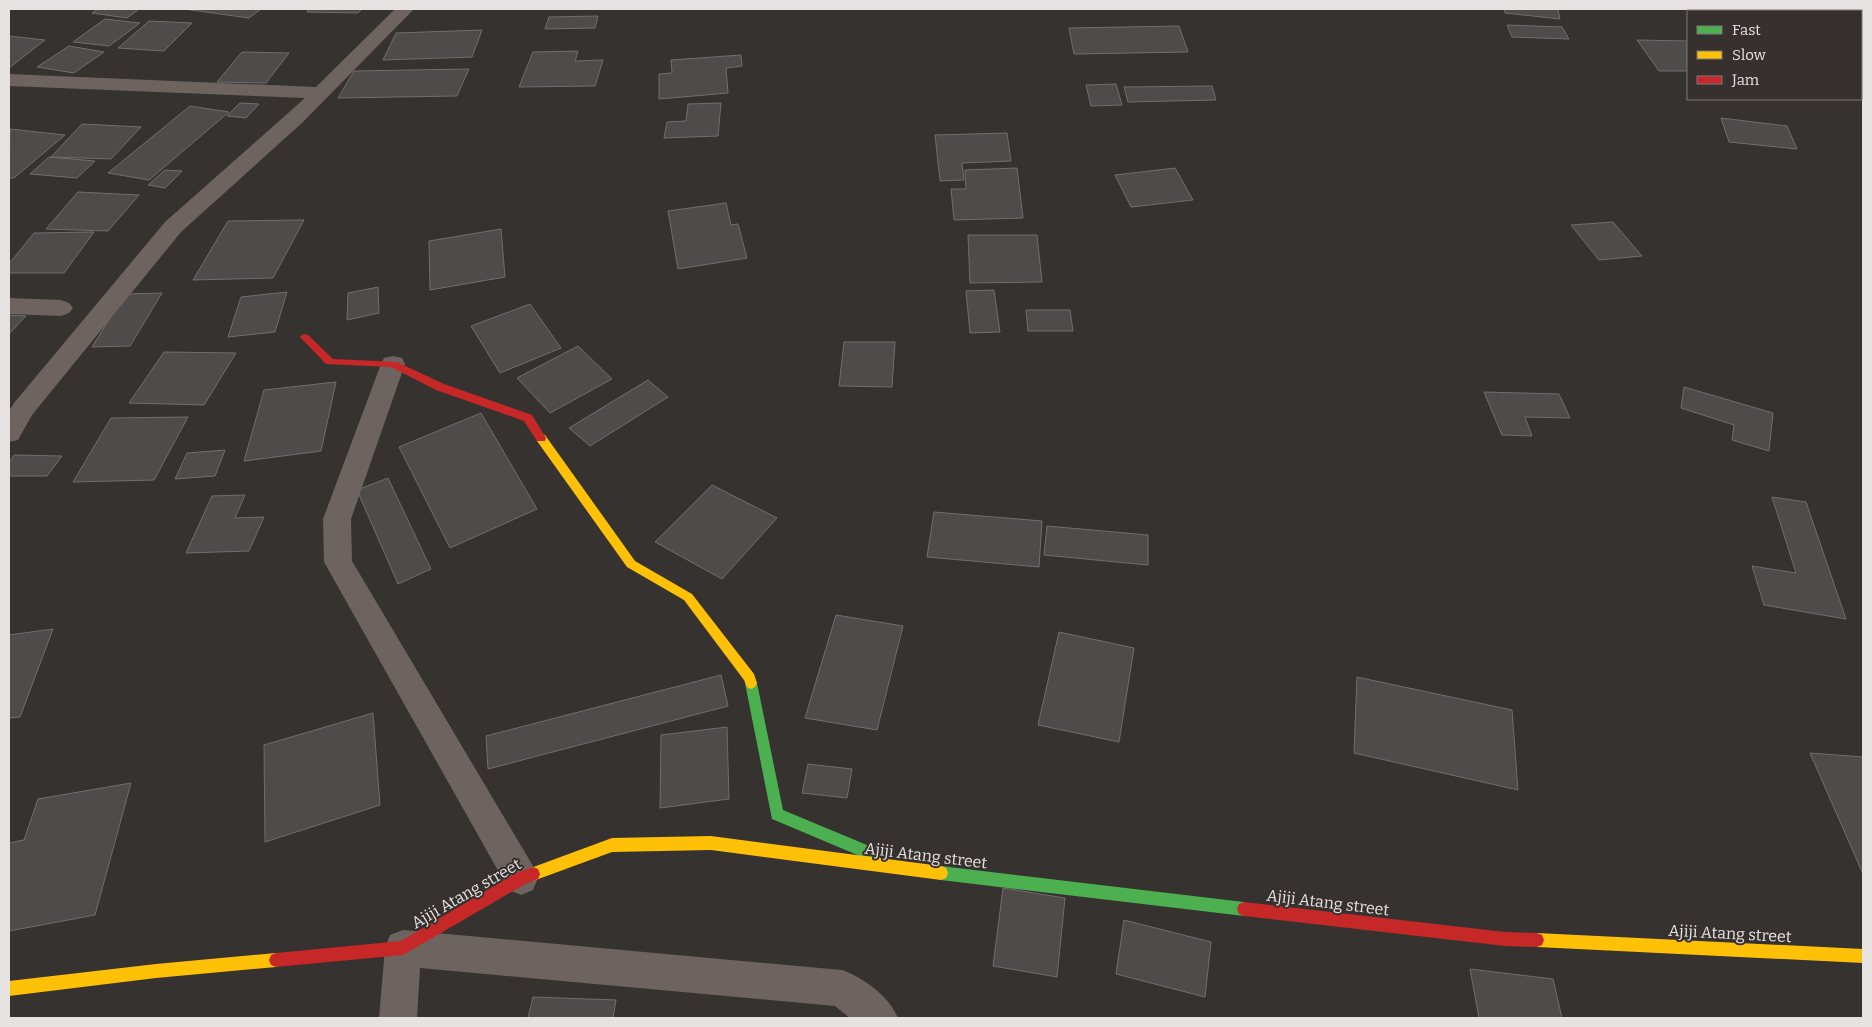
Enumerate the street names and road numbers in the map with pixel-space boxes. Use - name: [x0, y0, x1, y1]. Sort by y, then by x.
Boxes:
- street label: Ajiji Atang street: [864, 839, 989, 872]
- street label: Ajiji Atang street: [408, 854, 525, 933]
- street label: Ajiji Atang street: [1266, 886, 1391, 919]
- street label: Ajiji Atang street: [1668, 921, 1792, 946]

